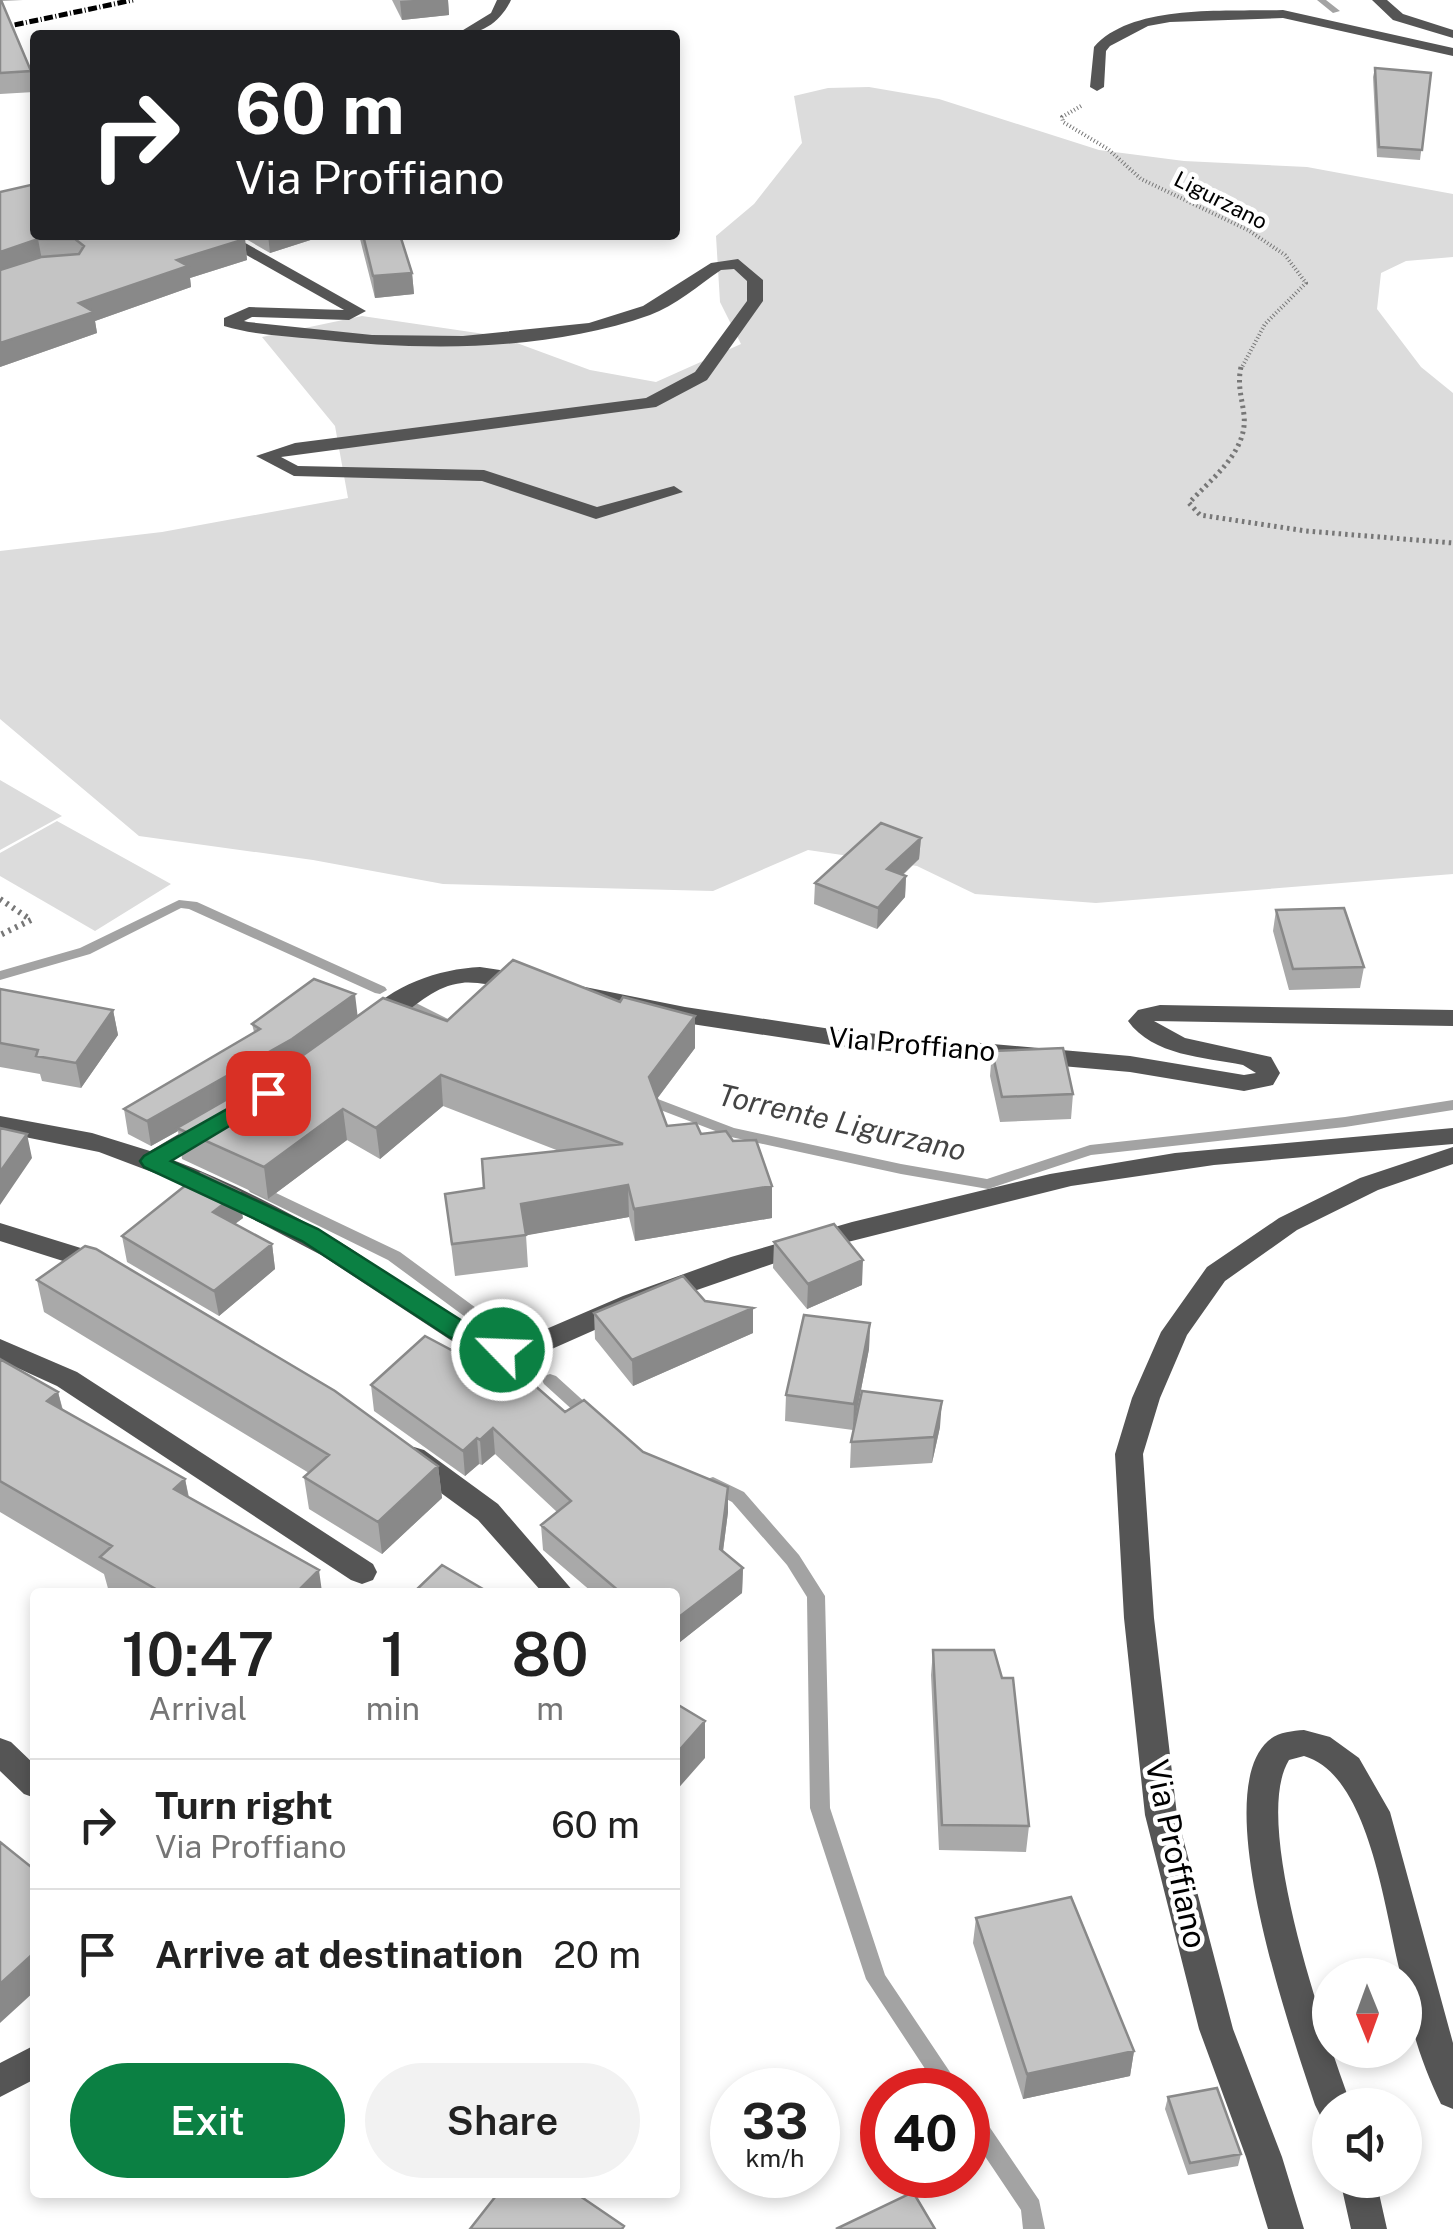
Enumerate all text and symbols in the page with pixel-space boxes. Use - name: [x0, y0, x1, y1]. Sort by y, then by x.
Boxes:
- text: 60 m: [235, 67, 405, 150]
- icon: right: [70, 70, 200, 200]
- text: Via Proffiano: [235, 151, 504, 204]
- street label: Ligurzano: [1170, 165, 1272, 235]
- street label: Via Proffiano: [827, 1020, 997, 1067]
- pin: [226, 1051, 311, 1136]
- icon: arrive: [241, 1066, 296, 1121]
- water label: Torrente Ligurzano: [715, 1076, 970, 1168]
- position arrow: [450, 1298, 554, 1402]
- text: 10:47: [121, 1619, 274, 1690]
- text: 1: [380, 1619, 406, 1690]
- text: 80: [511, 1619, 589, 1690]
- text: Arrival: [148, 1690, 247, 1727]
- text: min: [366, 1690, 420, 1727]
- text: m: [536, 1690, 564, 1727]
- street label: Via Proffiano: [1138, 1756, 1214, 1951]
- text: Turn right: [155, 1783, 333, 1828]
- icon: right: [70, 1797, 125, 1852]
- text: 60 m: [551, 1802, 640, 1847]
- text: Via Proffiano: [155, 1828, 347, 1865]
- icon: arrive: [70, 1927, 125, 1982]
- text: Arrive at destination: [155, 1932, 523, 1977]
- text: 20 m: [553, 1932, 641, 1977]
- north arrow: [1312, 1958, 1422, 2068]
- map controls: [1312, 1958, 1422, 2198]
- button: Exit: [70, 2063, 345, 2178]
- button: Share: [365, 2063, 640, 2178]
- speed limit sign: 40: [860, 2068, 990, 2198]
- button: sound: [1312, 2088, 1422, 2198]
- text: 33: [742, 2091, 808, 2150]
- text: km/h: [746, 2143, 804, 2173]

